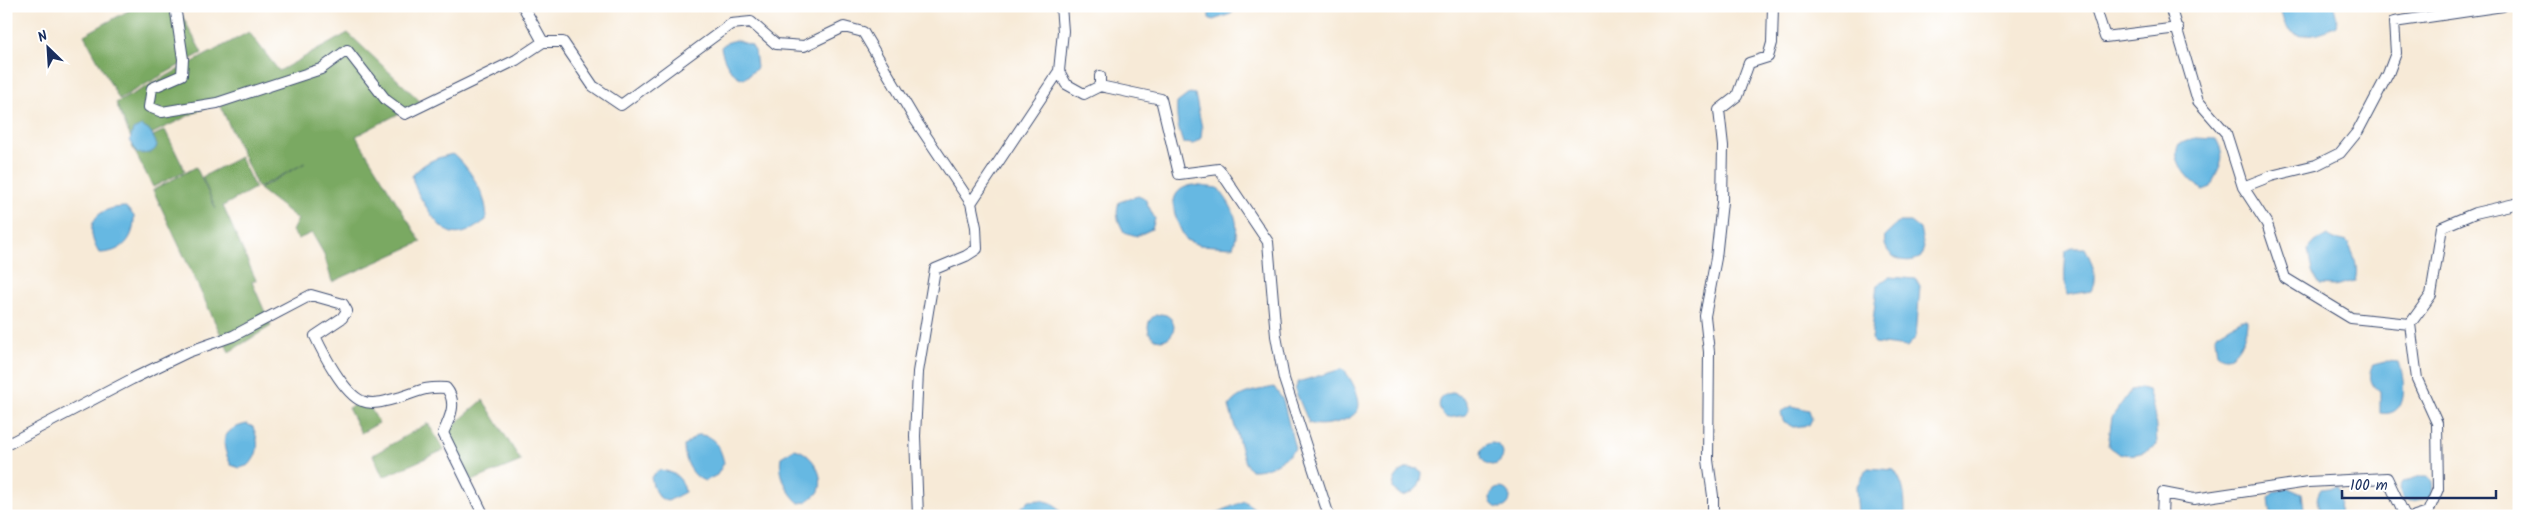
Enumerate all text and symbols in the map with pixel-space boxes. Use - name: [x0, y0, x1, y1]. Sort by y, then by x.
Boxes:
- north arrow: [22, 22, 72, 72]
- text: N: [34, 25, 52, 49]
- scale bar: [2342, 467, 2496, 499]
- text: 100 m: [2350, 474, 2388, 498]

